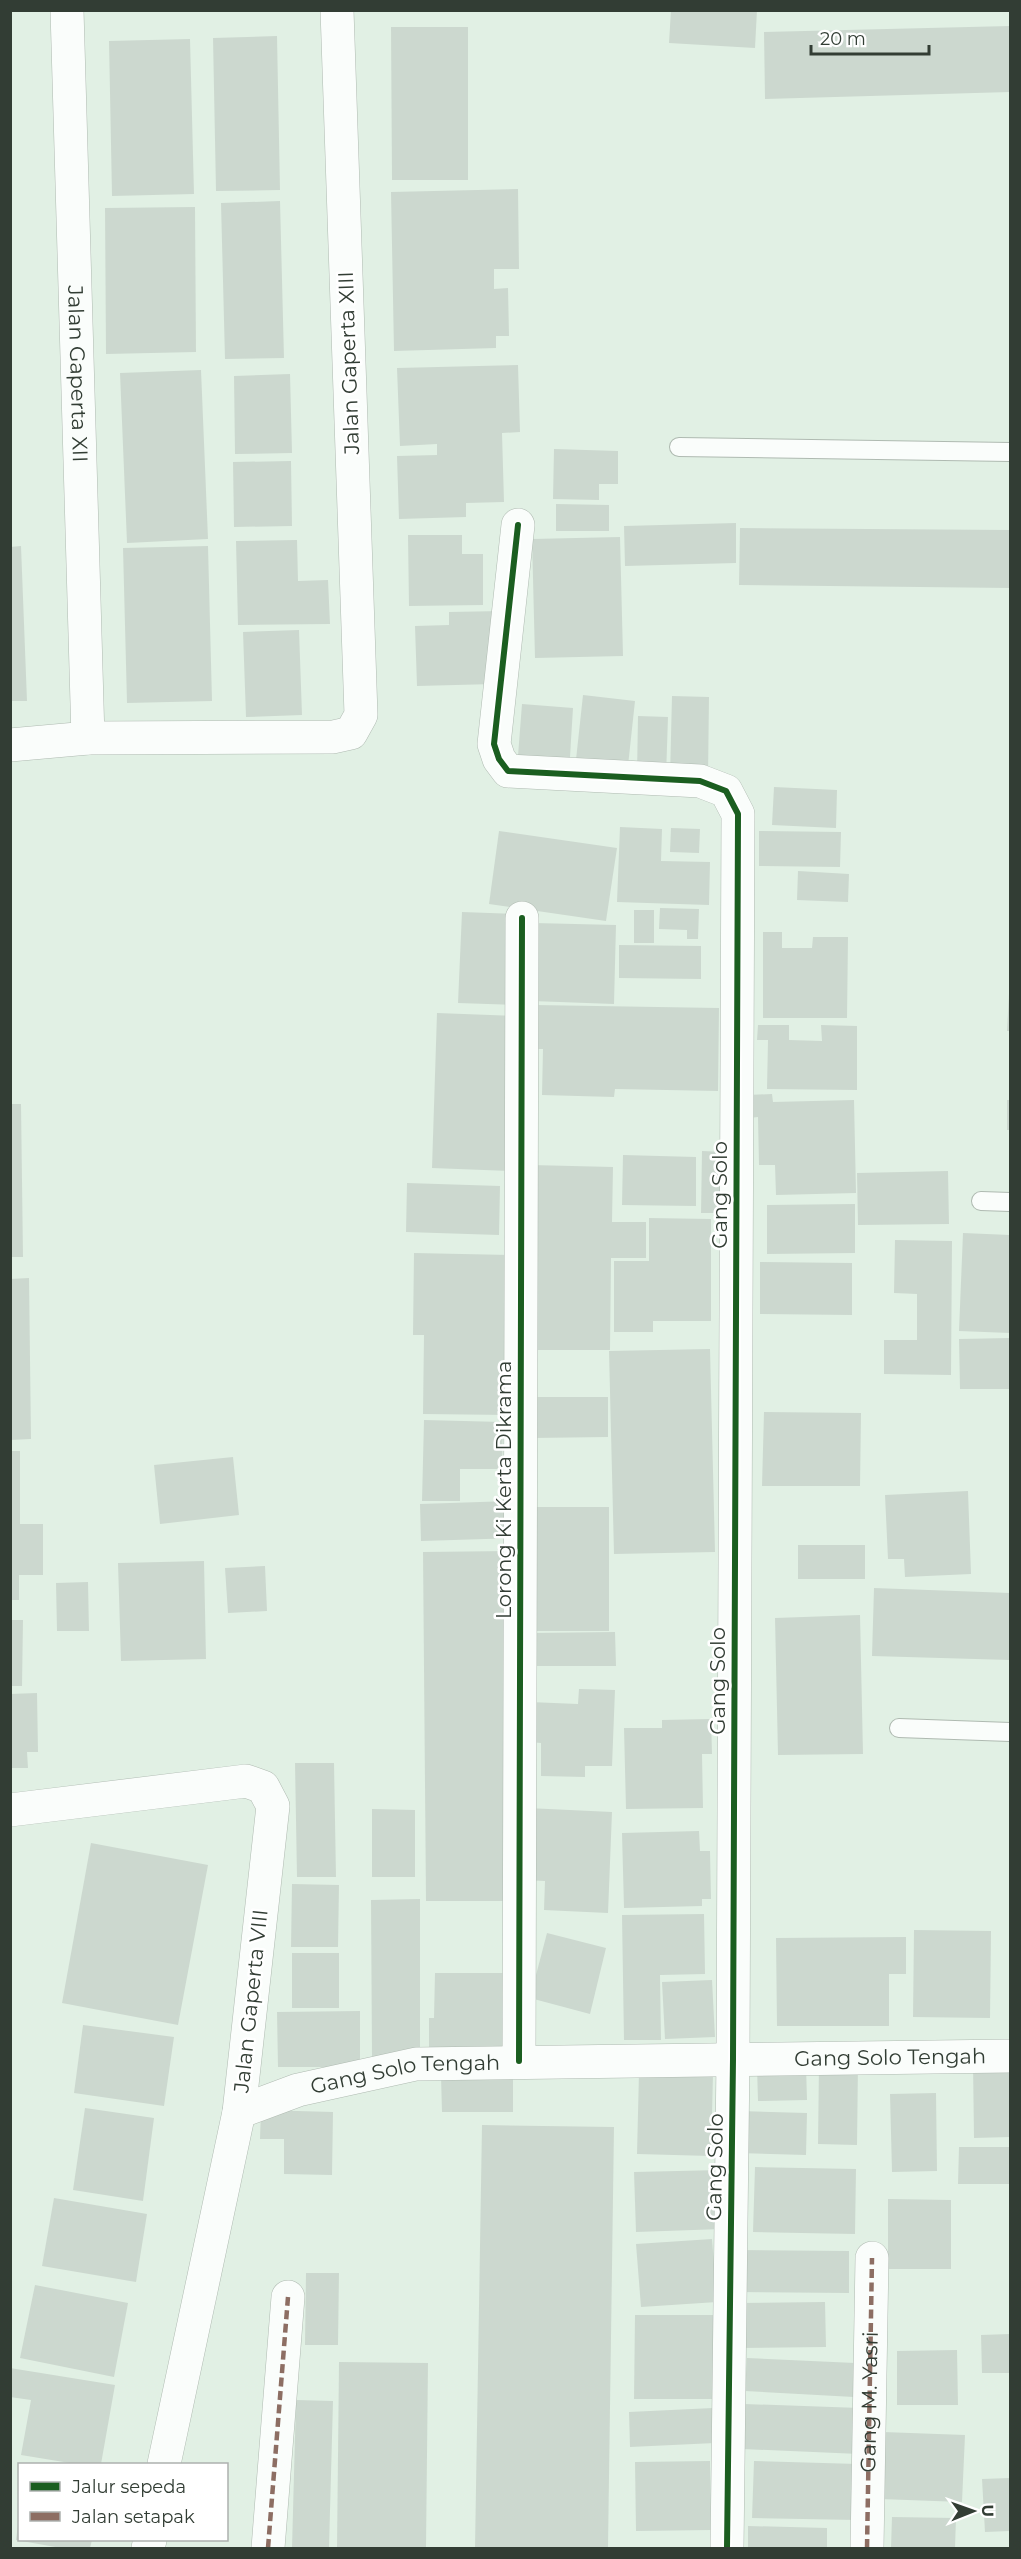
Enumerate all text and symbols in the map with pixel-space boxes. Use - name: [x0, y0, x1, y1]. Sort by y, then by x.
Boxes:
- scale bar: [811, 18, 930, 56]
- text: 20 m: [820, 28, 866, 50]
- street label: Jalan Gaperta XIII: [333, 271, 364, 456]
- street label: Jalan Gaperta XII: [63, 284, 93, 463]
- street label: Gang Solo: [707, 1141, 732, 1249]
- street label: Lorong Ki Kerta Dikrama: [491, 1361, 516, 1619]
- street label: Gang Solo: [705, 1627, 730, 1735]
- street label: Jalan Gaperta VIII: [228, 1908, 273, 2095]
- street label: Gang Solo Tengah: [794, 2043, 986, 2071]
- street label: Gang Solo Tengah: [308, 2050, 500, 2099]
- street label: Gang Solo: [701, 2113, 728, 2221]
- street label: Gang M. Yasri: [855, 2331, 883, 2473]
- legend: [18, 2463, 228, 2541]
- text: Jalur sepeda: [71, 2476, 186, 2498]
- north arrow: [943, 2481, 1003, 2541]
- text: U: [978, 2504, 997, 2517]
- text: Jalan setapak: [71, 2506, 195, 2528]

